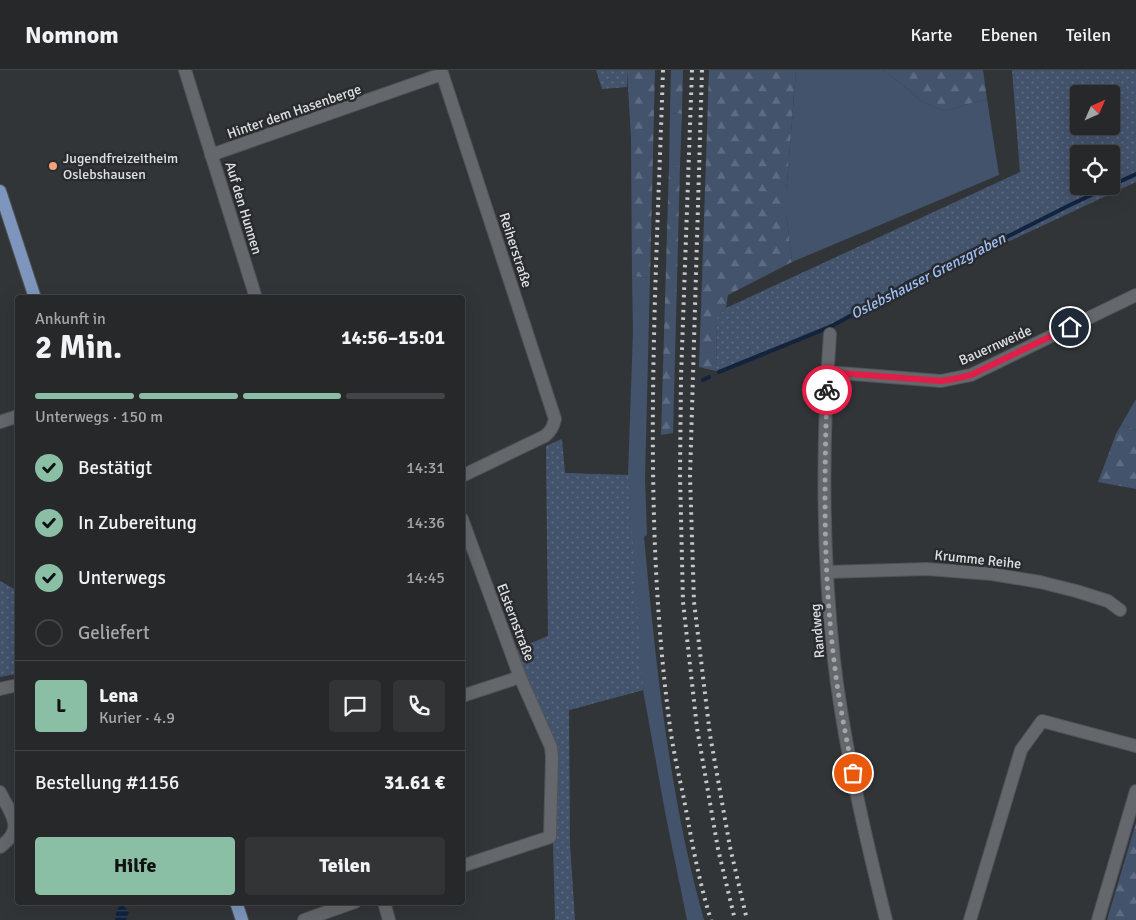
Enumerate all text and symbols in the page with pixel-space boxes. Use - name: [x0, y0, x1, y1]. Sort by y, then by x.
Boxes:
- text: Nomnom: [25, 20, 119, 50]
- text: Karte: [910, 24, 952, 46]
- text: Ebenen: [980, 24, 1038, 46]
- text: Teilen: [1066, 24, 1111, 46]
- street label: Hinter dem Hasenberge: [225, 81, 363, 142]
- north arrow: [1070, 85, 1120, 135]
- map controls: [1070, 85, 1120, 195]
- button: locate: [1070, 145, 1120, 195]
- place label: Jugendfreizeitheim Oslebshausen: [63, 150, 178, 183]
- marker: Jugendfreizeitheim Oslebshausen: [47, 160, 59, 172]
- street label: Auf den Hunnen: [221, 160, 266, 257]
- street label: Reiherstraße: [495, 211, 536, 290]
- water label: Oslebshauser Grenzgraben: [848, 229, 1009, 323]
- pin: [1049, 306, 1091, 348]
- text: Ankunft in: [35, 309, 106, 329]
- icon: home: [1056, 313, 1084, 341]
- street label: Bauernweide: [956, 322, 1034, 369]
- text: 14:56–15:01: [341, 326, 445, 350]
- text: 2 Min.: [35, 328, 122, 367]
- courier: [802, 365, 852, 415]
- icon: bike: [813, 376, 841, 404]
- text: Unterwegs · 150 m: [35, 407, 163, 427]
- icon: check: [35, 454, 63, 482]
- text: Bestätigt: [78, 456, 152, 480]
- text: 14:31: [406, 458, 445, 478]
- icon: check: [35, 509, 63, 537]
- text: In Zubereitung: [78, 511, 197, 535]
- text: 14:36: [406, 513, 445, 533]
- street label: Krumme Reihe: [934, 546, 1022, 573]
- icon: check: [35, 564, 63, 592]
- text: Unterwegs: [78, 566, 166, 590]
- text: 14:45: [406, 568, 445, 588]
- street label: Elsternstraße: [493, 581, 538, 663]
- street label: Randweg: [807, 603, 828, 659]
- text: Geliefert: [78, 621, 150, 645]
- button: chat: [329, 680, 381, 732]
- button: phone: [393, 680, 445, 732]
- text: Lena: [99, 684, 138, 708]
- text: L: [56, 694, 66, 718]
- text: Kurier · 4.9: [99, 708, 175, 728]
- pin: [832, 752, 874, 794]
- icon: bag: [839, 759, 867, 787]
- text: Bestellung #1156: [35, 771, 179, 795]
- text: 31.61 €: [384, 771, 445, 795]
- button: Hilfe: [35, 837, 235, 895]
- button: Teilen: [245, 837, 445, 895]

